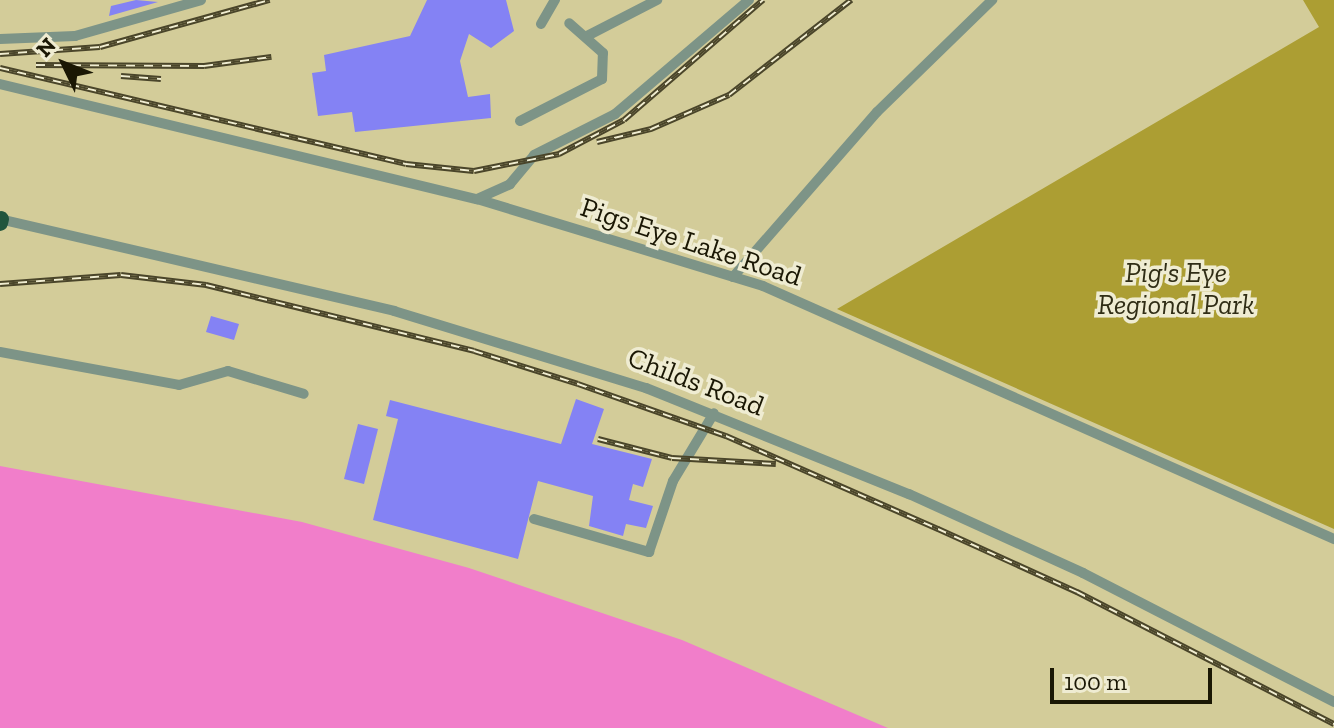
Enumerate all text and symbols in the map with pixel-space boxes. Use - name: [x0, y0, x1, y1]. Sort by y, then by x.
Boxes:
- north arrow: [24, 24, 104, 104]
- text: N: [30, 32, 62, 63]
- street label: Pigs Eye Lake Road: [576, 190, 806, 294]
- park label: Pig's Eye Regional Park: [1098, 256, 1254, 322]
- street label: Childs Road: [623, 341, 769, 423]
- scale bar: [1054, 652, 1216, 702]
- text: 100 m: [1064, 667, 1127, 696]

